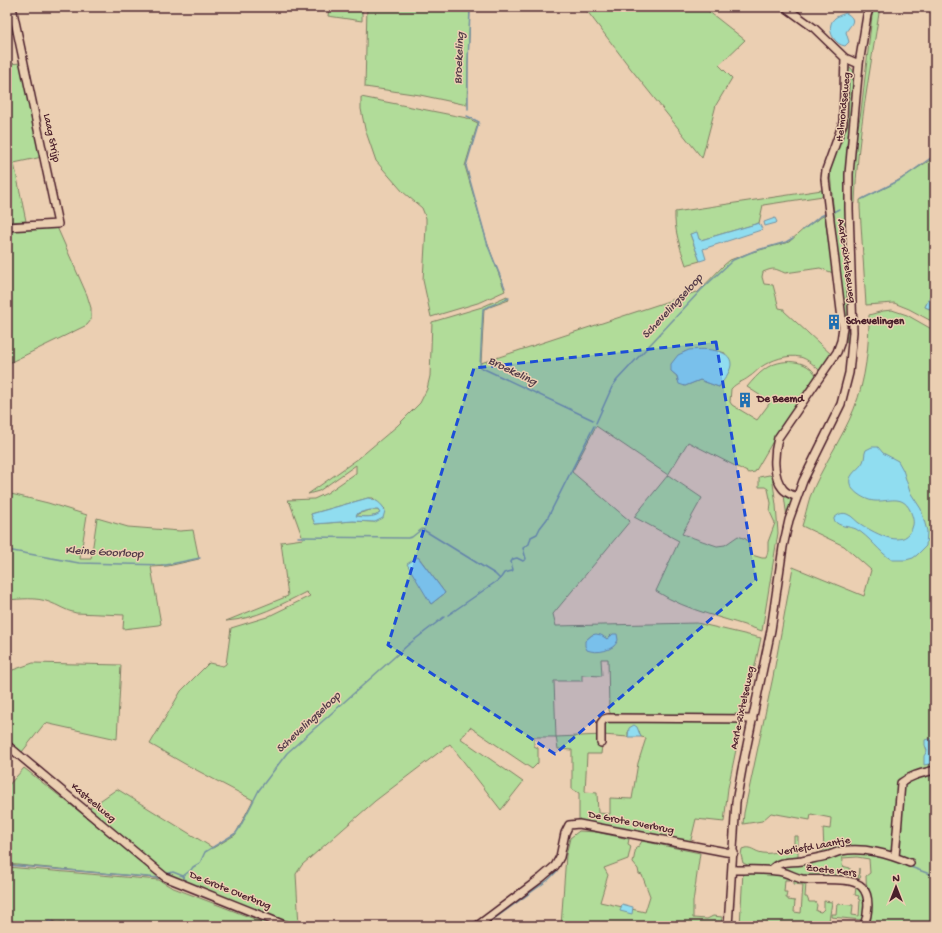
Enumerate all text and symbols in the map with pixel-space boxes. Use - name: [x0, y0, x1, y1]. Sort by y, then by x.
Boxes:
- water label: Broekeling: [452, 30, 468, 84]
- street label: Helmondseweg: [834, 72, 854, 142]
- street label: Laag Strijp: [40, 112, 62, 164]
- street label: Aarle-Rixtelseweg: [834, 218, 858, 304]
- water label: Schevelingseloop: [640, 271, 707, 342]
- building icon: Schevelingen: [825, 313, 843, 331]
- place label: Schevelingen: [846, 316, 905, 329]
- water label: Broekeling: [486, 354, 540, 390]
- building icon: De Beemd: [736, 391, 754, 409]
- place label: De Beemd: [756, 394, 805, 406]
- water label: Kleine Goorloop: [65, 544, 144, 562]
- street label: Aarle-Rixtelseweg: [728, 665, 758, 751]
- water label: Schevelingseloop: [274, 689, 345, 756]
- street label: Kasteelweg: [68, 781, 118, 825]
- street label: De Grote Overbrug: [586, 809, 675, 837]
- street label: Verliefd Laantje: [776, 834, 852, 859]
- street label: Zoete Kers: [805, 862, 858, 880]
- north arrow: [876, 867, 916, 907]
- street label: De Grote Overbrug: [187, 869, 273, 913]
- text: N: [892, 873, 900, 885]

